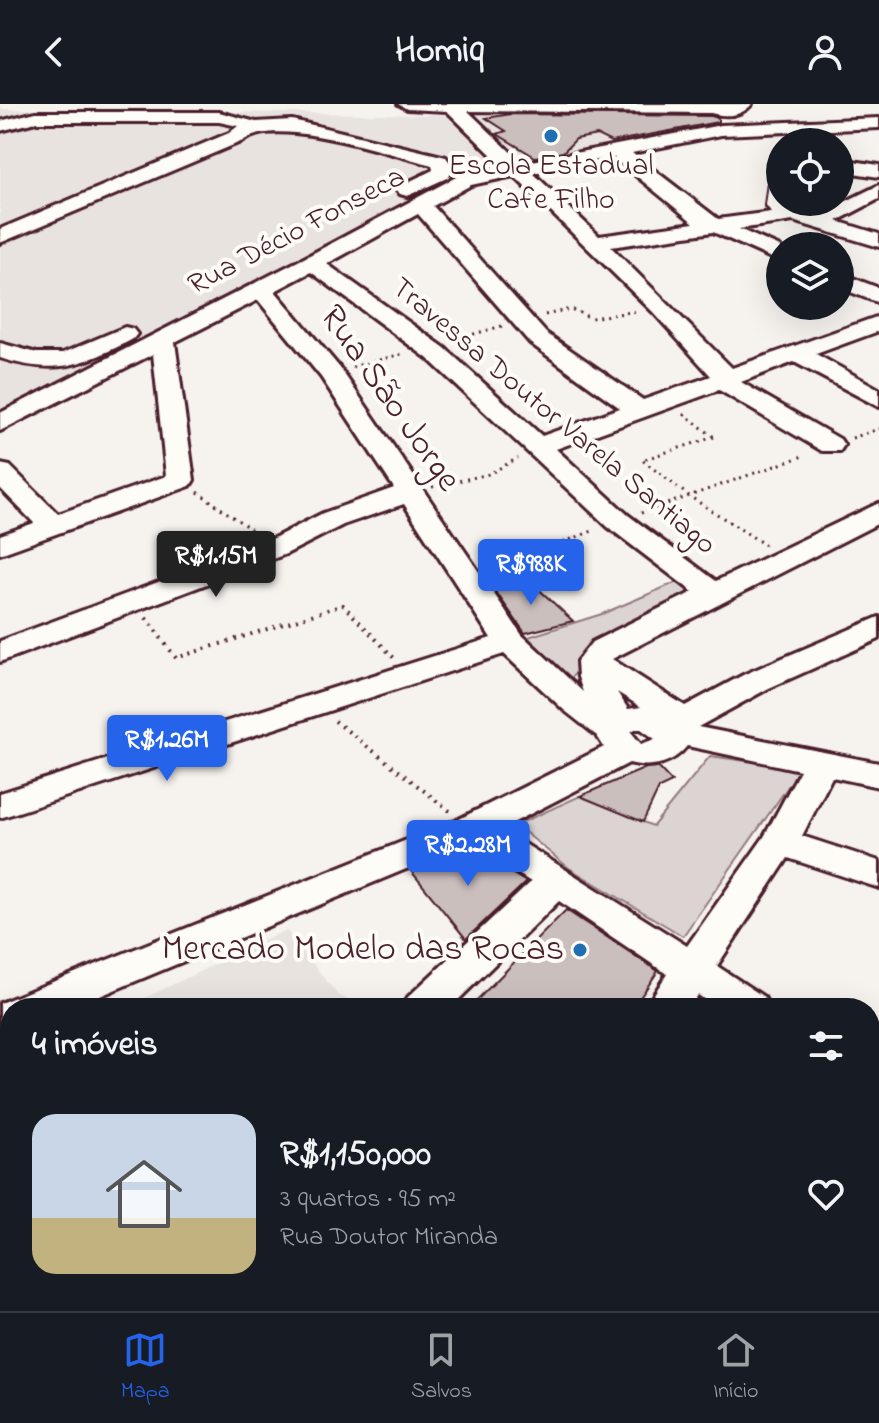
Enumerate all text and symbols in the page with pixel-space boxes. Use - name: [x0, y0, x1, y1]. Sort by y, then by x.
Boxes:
- text: Homiq: [395, 26, 484, 79]
- icon: back: [32, 30, 76, 74]
- icon: person: [803, 30, 847, 74]
- marker: Escola Estadual Cafe Filho: [542, 127, 560, 145]
- map controls: [766, 128, 854, 320]
- button: locate: [766, 128, 854, 216]
- place label: Escola Estadual Cafe Filho: [448, 145, 654, 223]
- street label: Rua Décio Fonseca: [181, 156, 413, 308]
- button: layers: [766, 232, 854, 320]
- street label: Travessa Doutor Varela Santiago: [381, 267, 725, 567]
- street label: Rua São Jorge: [305, 295, 474, 504]
- pin: R$1.15M: [142, 531, 290, 599]
- text: R$1.15M: [175, 538, 257, 576]
- pin: R$988K: [466, 539, 596, 607]
- text: R$988K: [496, 546, 566, 584]
- pin: R$1.26M: [93, 715, 241, 783]
- text: R$1.26M: [125, 722, 209, 760]
- pin: R$2.28M: [394, 820, 542, 888]
- text: R$2.28M: [425, 827, 511, 865]
- place label: Mercado Modelo das Rocas: [161, 924, 564, 977]
- marker: Mercado Modelo das Rocas: [571, 941, 589, 959]
- text: 4 imóveis: [32, 1021, 158, 1071]
- icon: filters: [804, 1024, 848, 1068]
- text: R$1,150,000: [280, 1131, 431, 1181]
- icon: home: [96, 1146, 192, 1242]
- icon: heart: [804, 1172, 848, 1216]
- text: 3 quartos · 95 m²: [280, 1181, 456, 1219]
- text: Rua Doutor Miranda: [280, 1219, 498, 1257]
- tab: Mapa: [121, 1328, 170, 1408]
- tab: Salvos: [411, 1328, 472, 1408]
- tab: Início: [713, 1328, 758, 1408]

